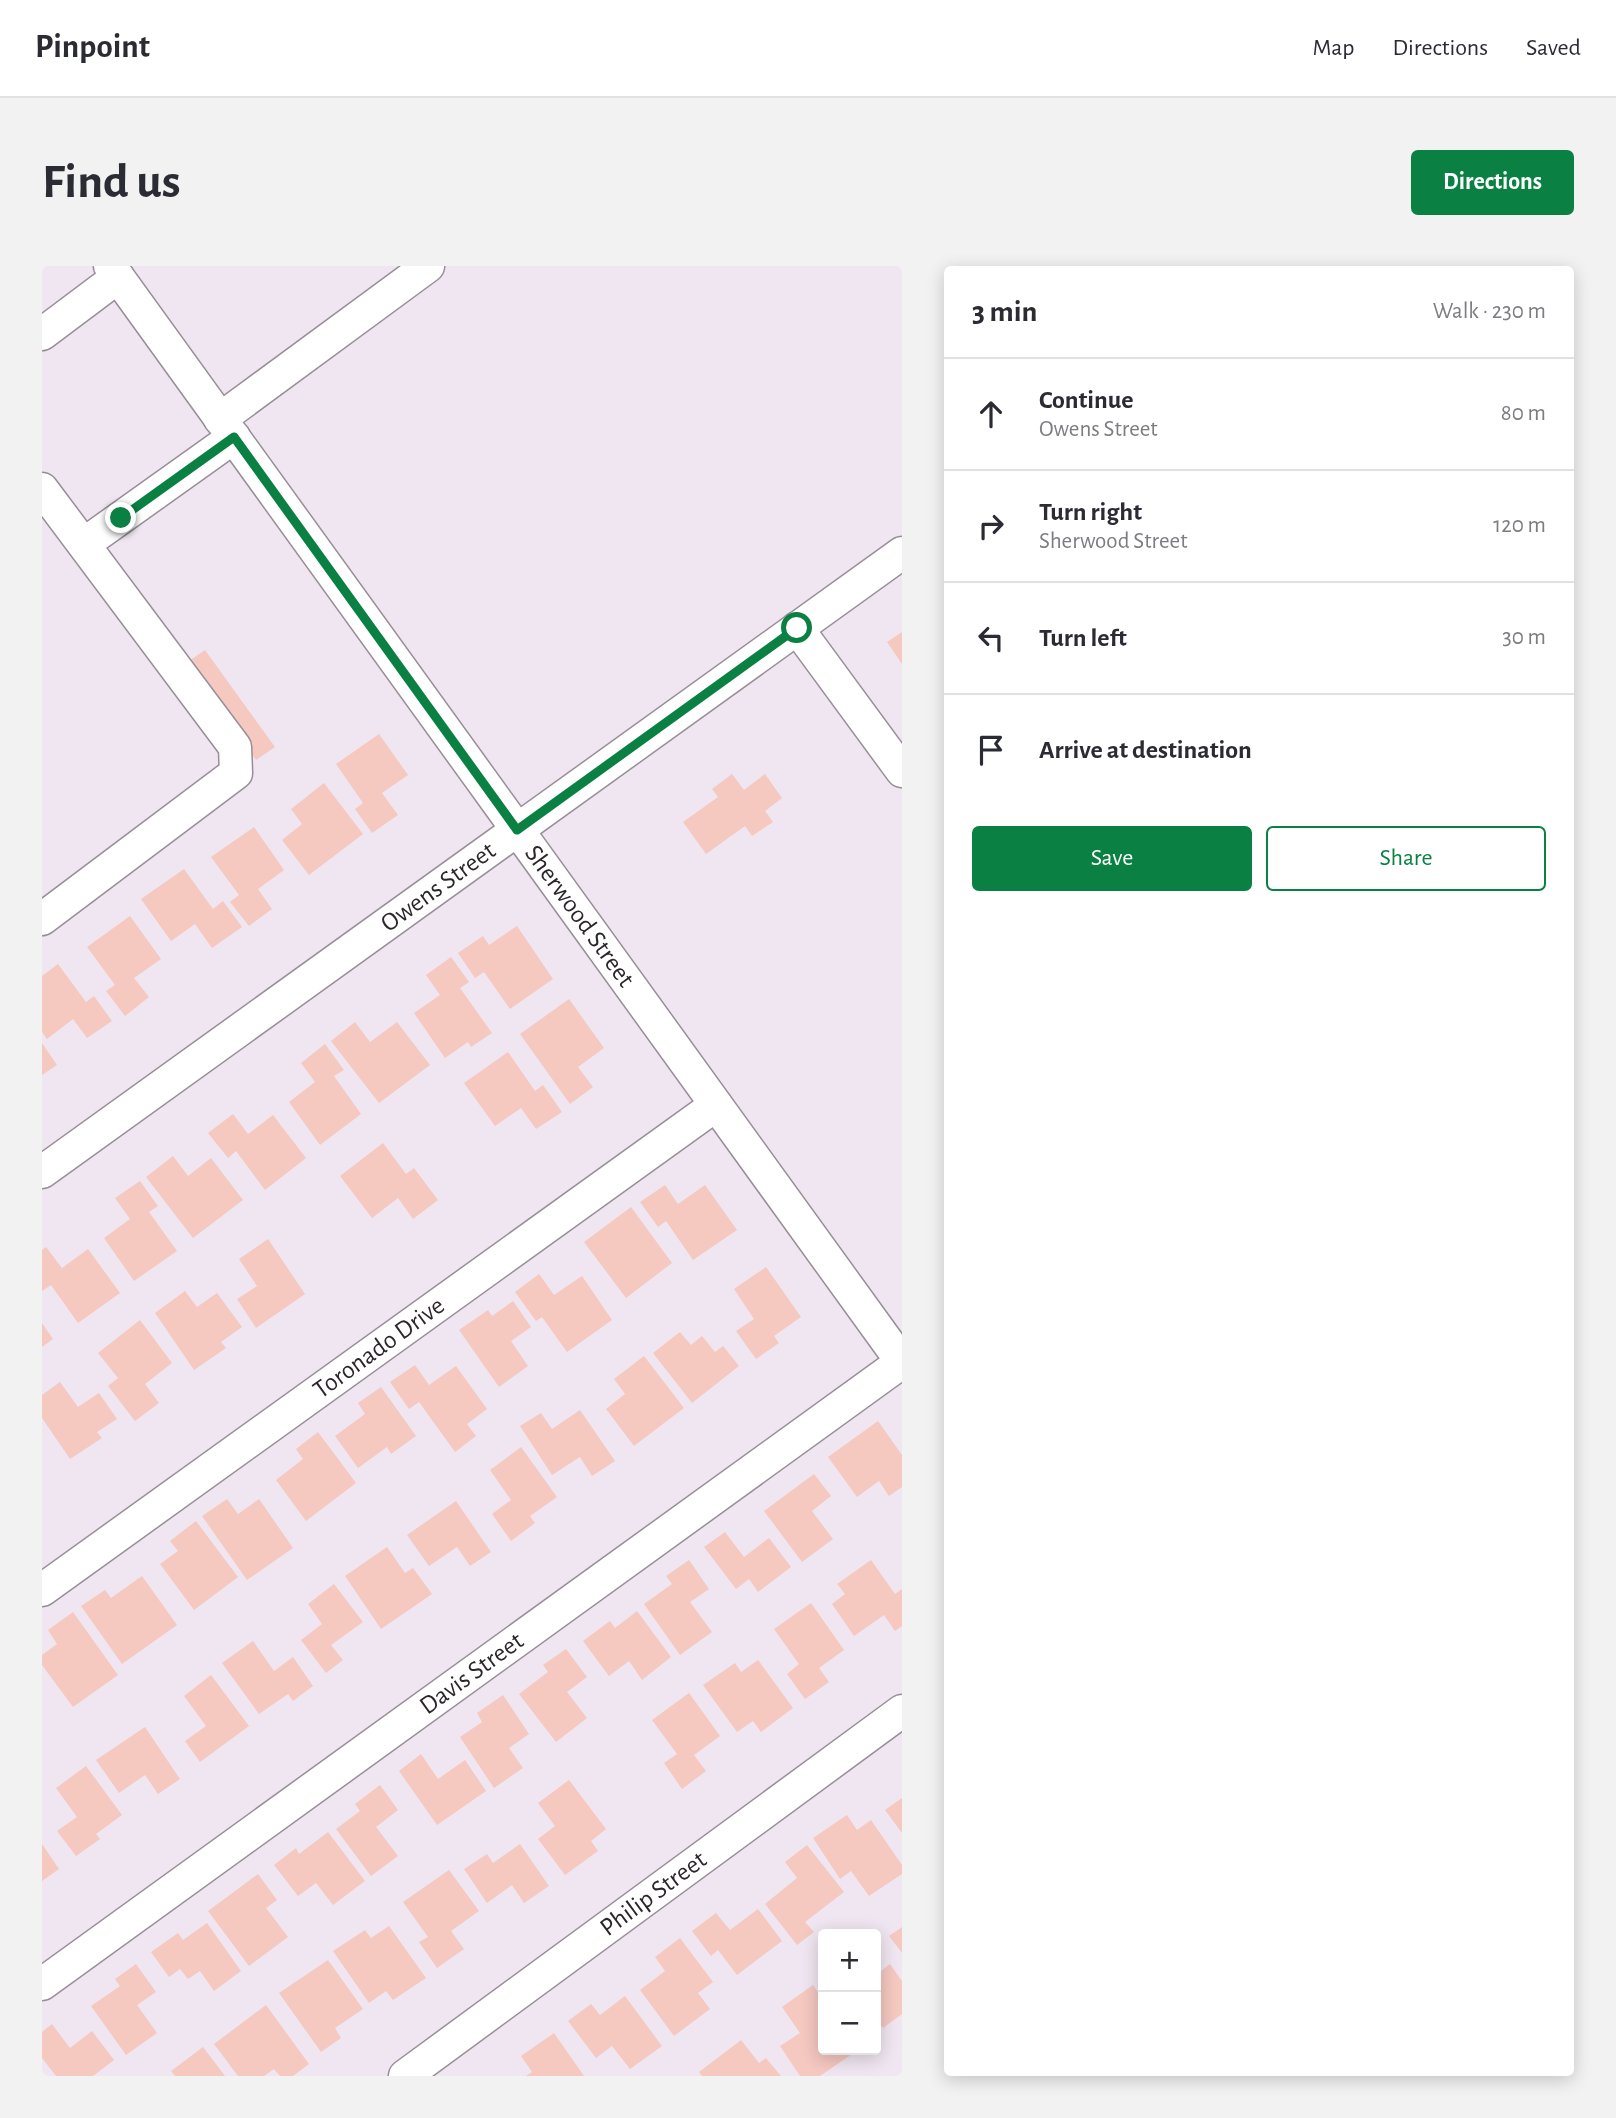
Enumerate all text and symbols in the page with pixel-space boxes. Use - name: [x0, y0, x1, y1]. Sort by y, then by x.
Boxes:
- text: Pinpoint: [35, 31, 150, 64]
- text: Map: [1312, 36, 1354, 60]
- text: Directions: [1392, 36, 1488, 60]
- text: Saved: [1526, 36, 1581, 60]
- button: Directions: [1411, 150, 1574, 215]
- text: Find us: [42, 158, 181, 207]
- text: 3 min: [972, 297, 1037, 327]
- text: Walk · 230 m: [1433, 300, 1546, 323]
- text: Continue: [1039, 387, 1134, 413]
- icon: ahead: [972, 395, 1010, 433]
- text: 80 m: [1501, 402, 1546, 425]
- text: Owens Street: [1039, 418, 1158, 441]
- text: Turn right: [1039, 499, 1142, 525]
- route end: [105, 502, 136, 533]
- icon: right: [972, 507, 1010, 545]
- text: 120 m: [1493, 514, 1546, 537]
- text: Sherwood Street: [1039, 530, 1188, 553]
- route start: [781, 612, 812, 643]
- icon: left: [972, 619, 1010, 657]
- text: Turn left: [1039, 625, 1127, 651]
- text: 30 m: [1502, 626, 1546, 649]
- icon: arrive: [972, 731, 1010, 769]
- text: Arrive at destination: [1039, 737, 1252, 763]
- button: Save: [972, 826, 1252, 891]
- button: Share: [1266, 826, 1546, 891]
- street label: Owens Street: [376, 837, 500, 937]
- street label: Sherwood Street: [520, 840, 639, 992]
- street label: Toronado Drive: [309, 1292, 449, 1403]
- street label: Davis Street: [415, 1627, 528, 1719]
- street label: Philip Street: [595, 1846, 711, 1941]
- map controls: [818, 1929, 881, 2055]
- button: +: [818, 1929, 881, 1992]
- button: −: [818, 1992, 881, 2055]

